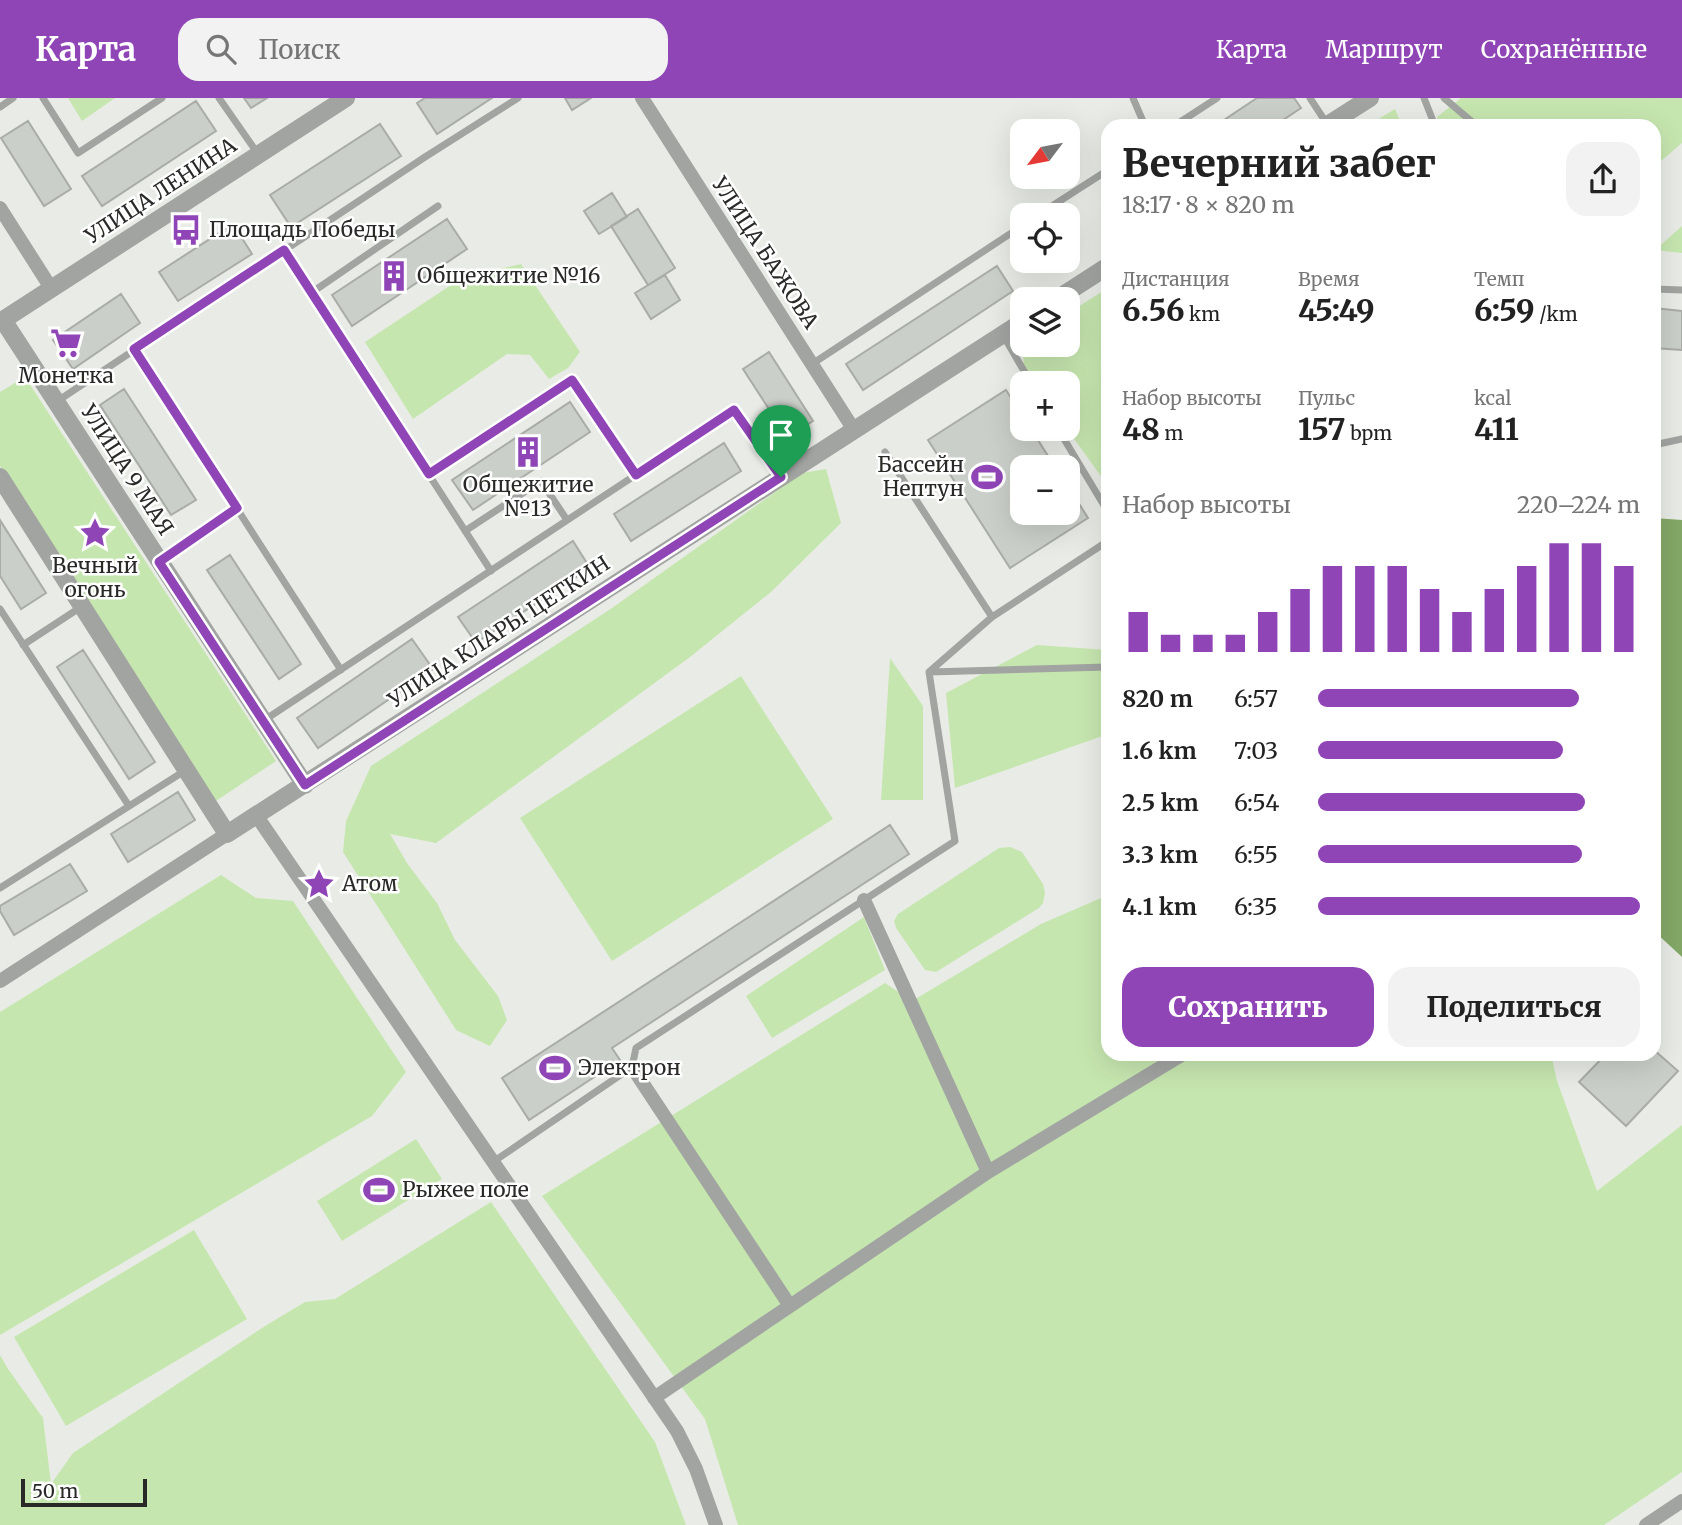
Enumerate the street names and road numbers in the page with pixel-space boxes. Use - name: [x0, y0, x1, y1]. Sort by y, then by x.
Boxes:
- street label: УЛИЦА ЛЕНИНА: [79, 131, 242, 250]
- street label: УЛИЦА БАЖОВА: [706, 171, 825, 334]
- street label: УЛИЦА 9 МАЯ: [75, 398, 180, 540]
- street label: УЛИЦА КЛАРЫ ЦЕТКИН: [382, 550, 615, 714]

